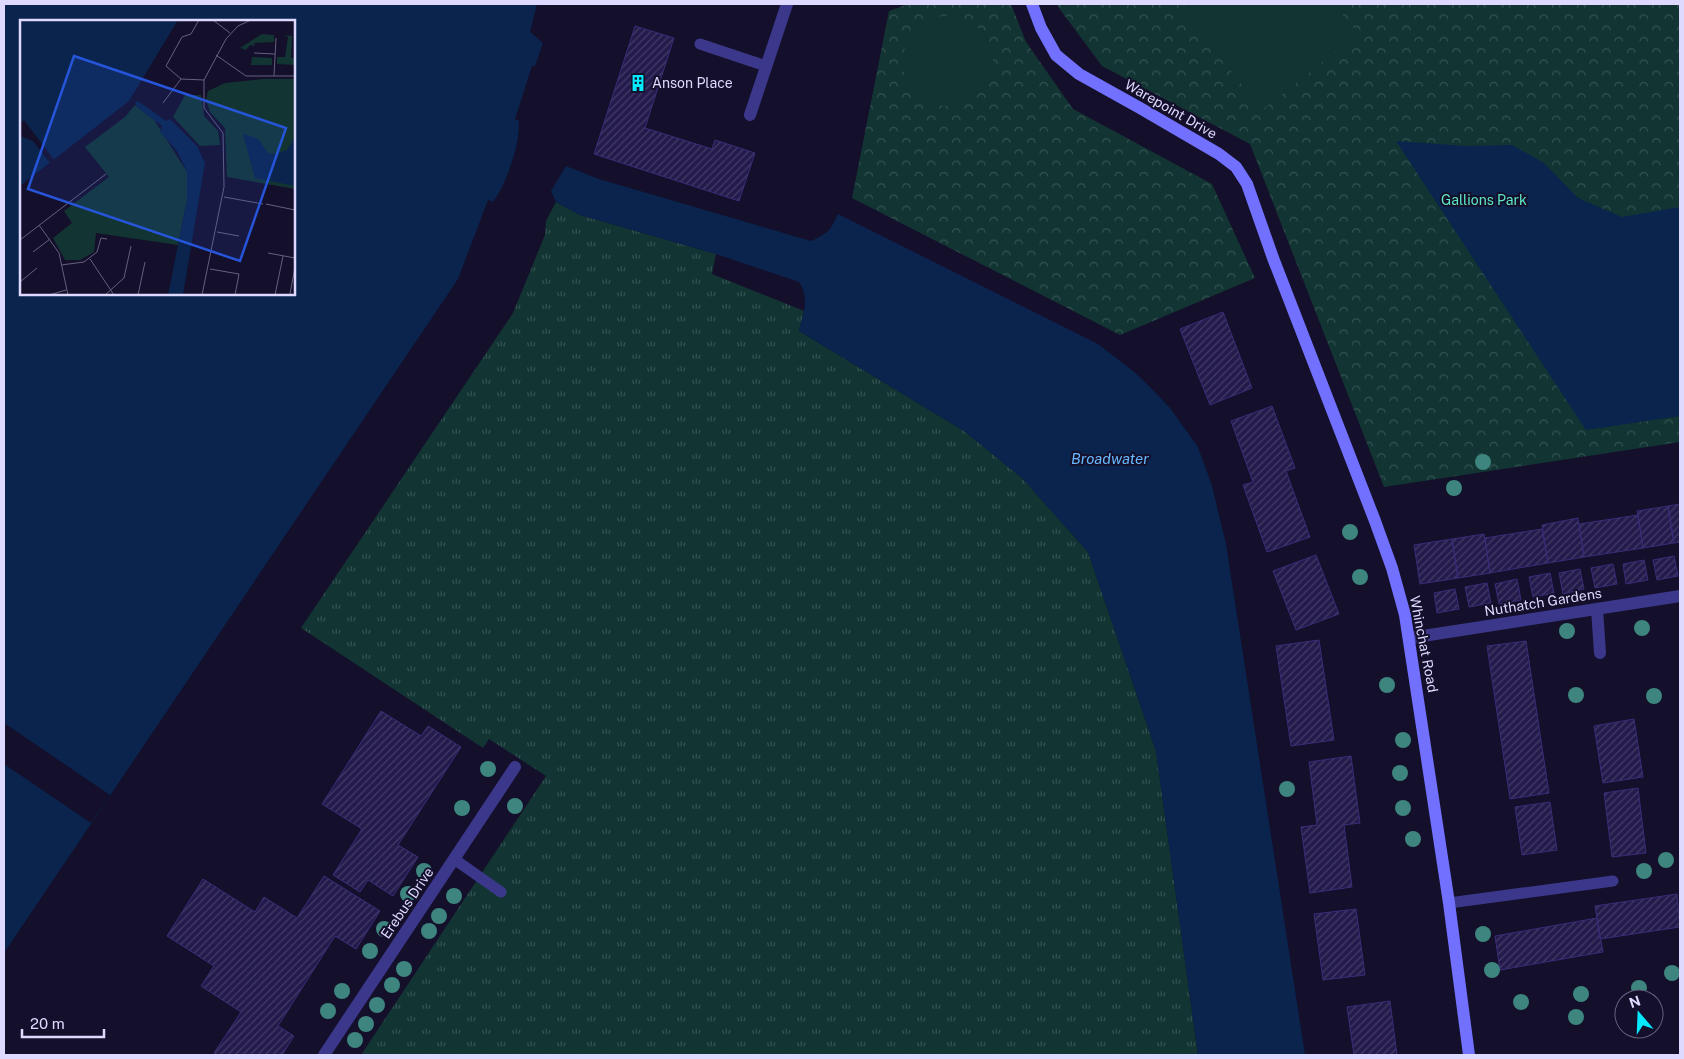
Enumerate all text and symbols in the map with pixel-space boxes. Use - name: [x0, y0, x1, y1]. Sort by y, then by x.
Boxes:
- inset map: [20, 20, 295, 295]
- building icon: Anson Place: [628, 73, 648, 93]
- place label: Anson Place: [652, 75, 733, 91]
- street label: Warepoint Drive: [1122, 76, 1220, 142]
- park label: Gallions Park: [1441, 192, 1527, 208]
- water label: Broadwater: [1071, 450, 1149, 467]
- street label: Nuthatch Gardens: [1483, 585, 1603, 619]
- street label: Whinchat Road: [1407, 594, 1441, 694]
- street label: Erebus Drive: [377, 864, 437, 942]
- north arrow: [1614, 989, 1664, 1039]
- text: N: [1627, 992, 1643, 1011]
- scale bar: [22, 1006, 105, 1038]
- text: 20 m: [30, 1015, 65, 1032]

